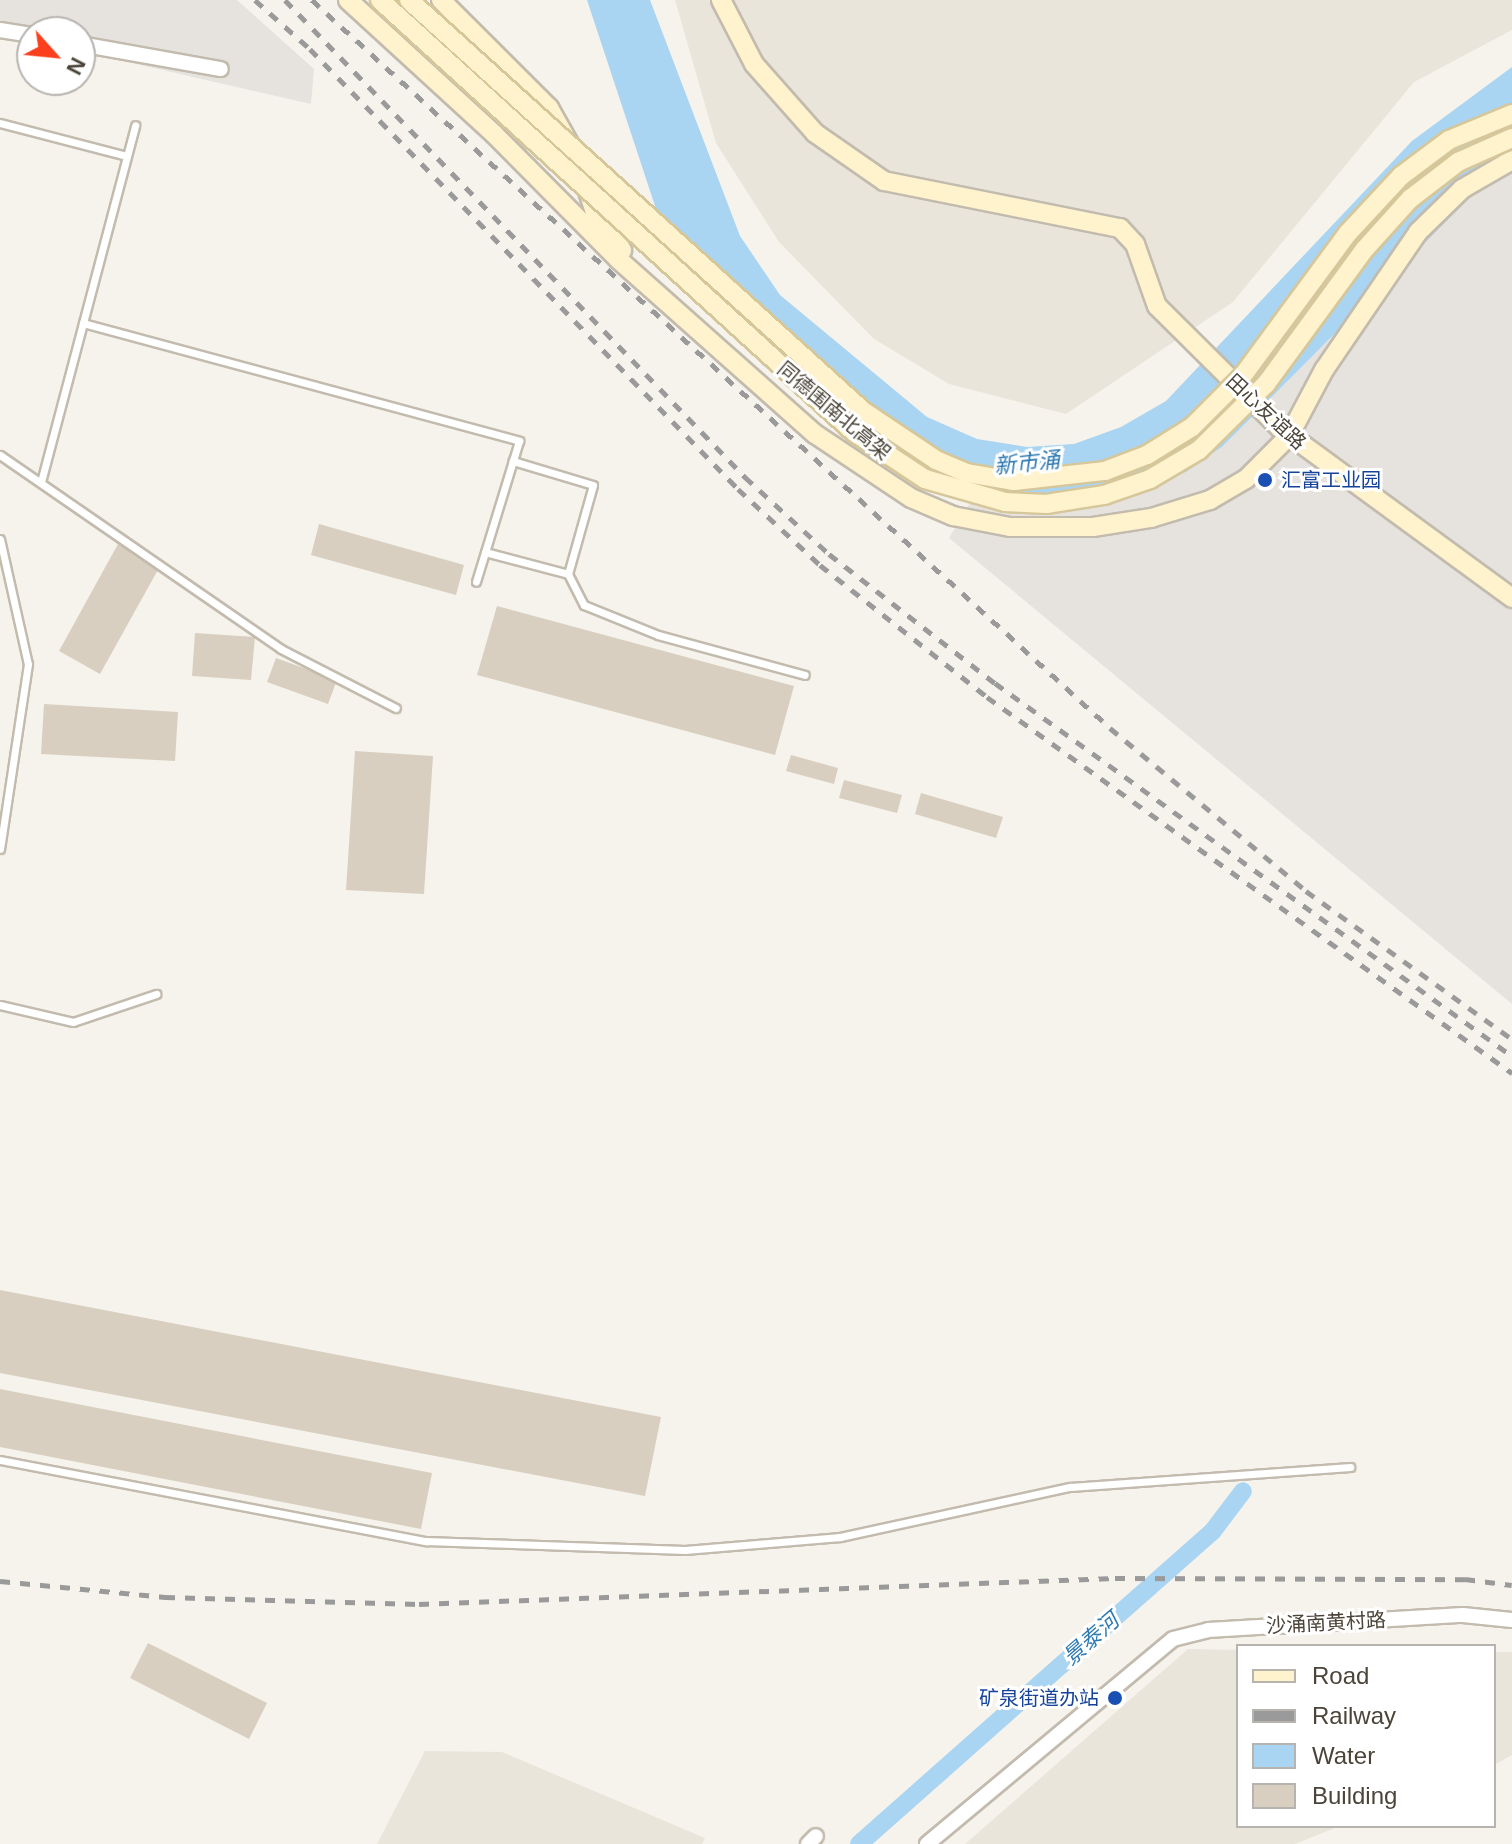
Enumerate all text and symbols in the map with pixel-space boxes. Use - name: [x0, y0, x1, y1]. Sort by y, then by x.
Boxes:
- north arrow: [16, 16, 96, 96]
- text: N: [61, 53, 91, 79]
- street label: 同德围南北高架: [773, 357, 895, 465]
- street label: 田心友谊路: [1221, 369, 1311, 455]
- water label: 新市涌: [993, 446, 1061, 480]
- place label: 汇富工业园: [1281, 468, 1381, 492]
- marker: 汇富工业园: [1256, 471, 1274, 489]
- water label: 景泰河: [1057, 1607, 1125, 1671]
- street label: 沙涌南黄村路: [1265, 1608, 1387, 1638]
- legend: [1236, 1644, 1496, 1828]
- text: Road: [1312, 1662, 1369, 1689]
- place label: 矿泉街道办站: [979, 1686, 1099, 1710]
- marker: 矿泉街道办站: [1106, 1689, 1124, 1707]
- text: Railway: [1312, 1702, 1396, 1729]
- text: Water: [1312, 1742, 1375, 1769]
- text: Building: [1312, 1782, 1397, 1809]

